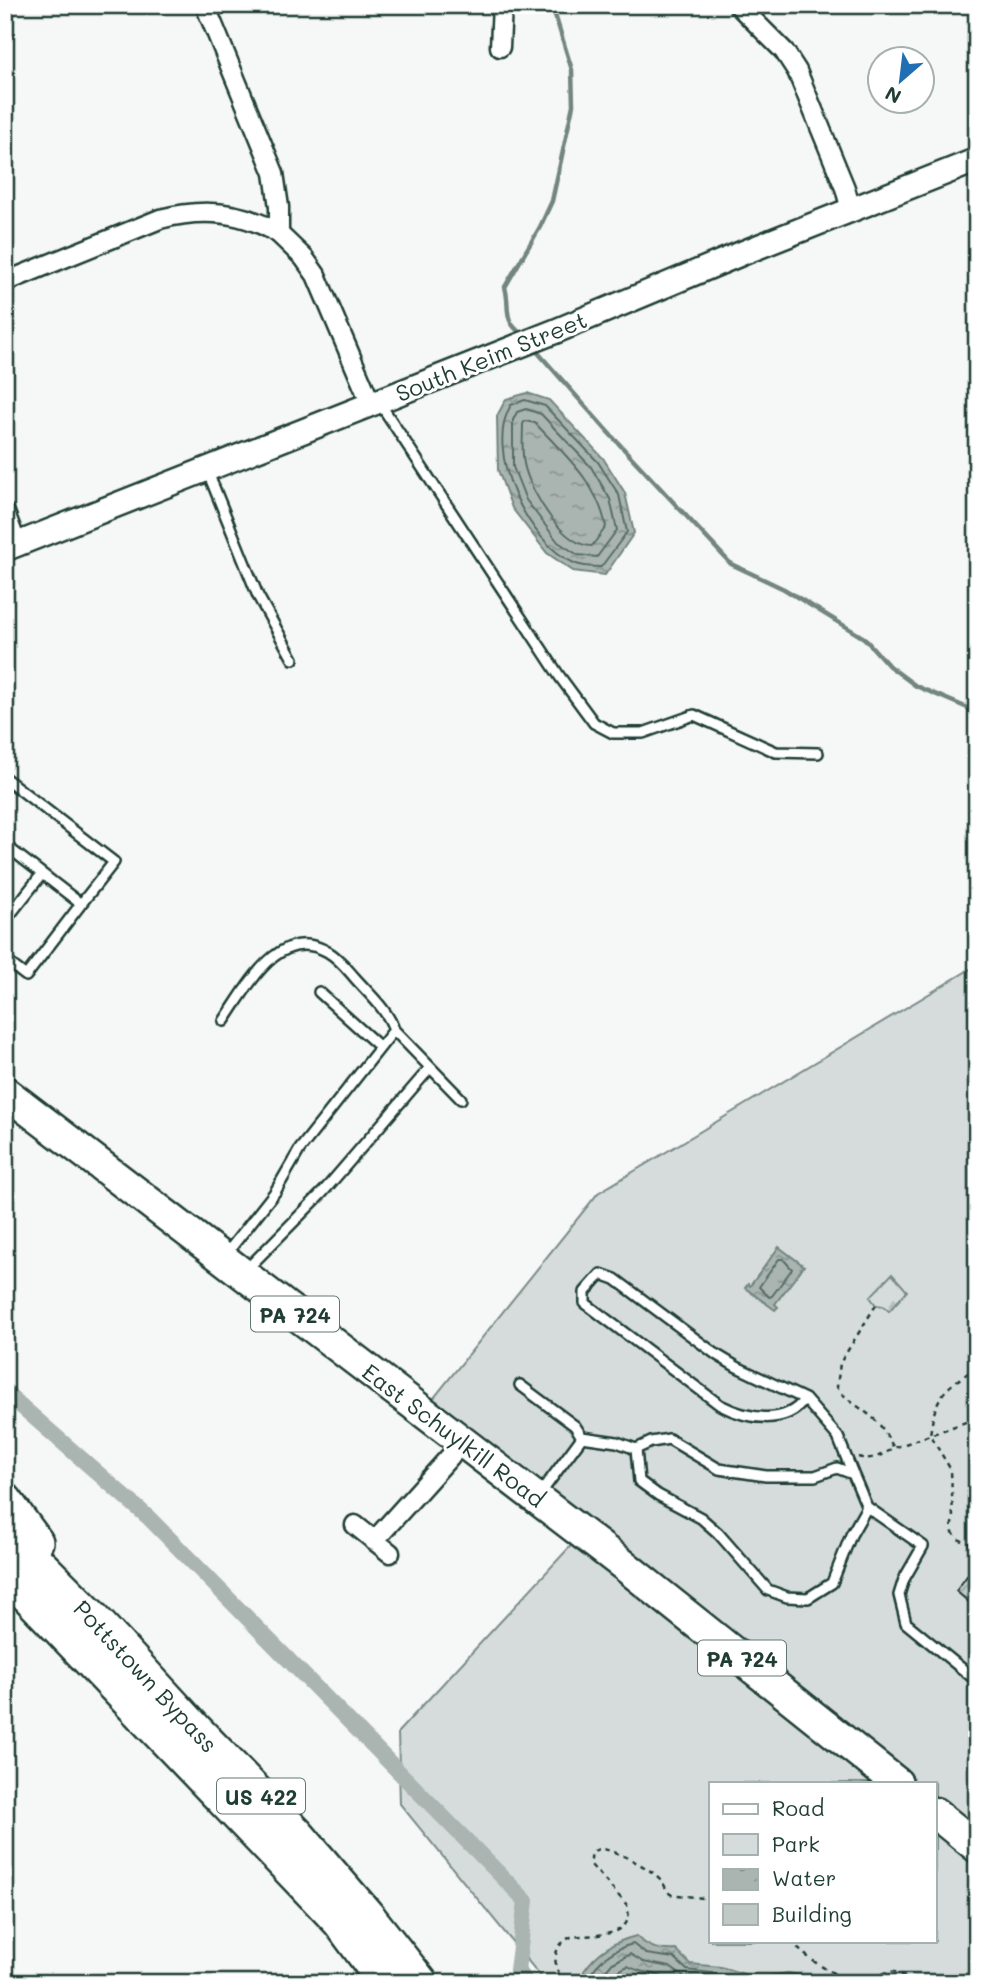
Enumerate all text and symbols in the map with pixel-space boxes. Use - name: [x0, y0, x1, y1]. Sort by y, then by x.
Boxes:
- north arrow: [866, 46, 936, 116]
- text: N: [881, 81, 905, 110]
- street label: South Keim Street: [391, 304, 591, 408]
- road number: PA 724: [251, 1296, 339, 1332]
- street label: East Schuylkill Road: [357, 1356, 551, 1514]
- street label: Pottstown Bypass: [68, 1593, 224, 1759]
- road number: PA 724: [698, 1640, 786, 1676]
- road number: US 422: [217, 1778, 305, 1814]
- legend: [709, 1782, 936, 1942]
- text: Road: [772, 1794, 824, 1821]
- text: Park: [772, 1830, 820, 1857]
- text: Water: [772, 1864, 836, 1891]
- text: Building: [772, 1900, 852, 1927]

